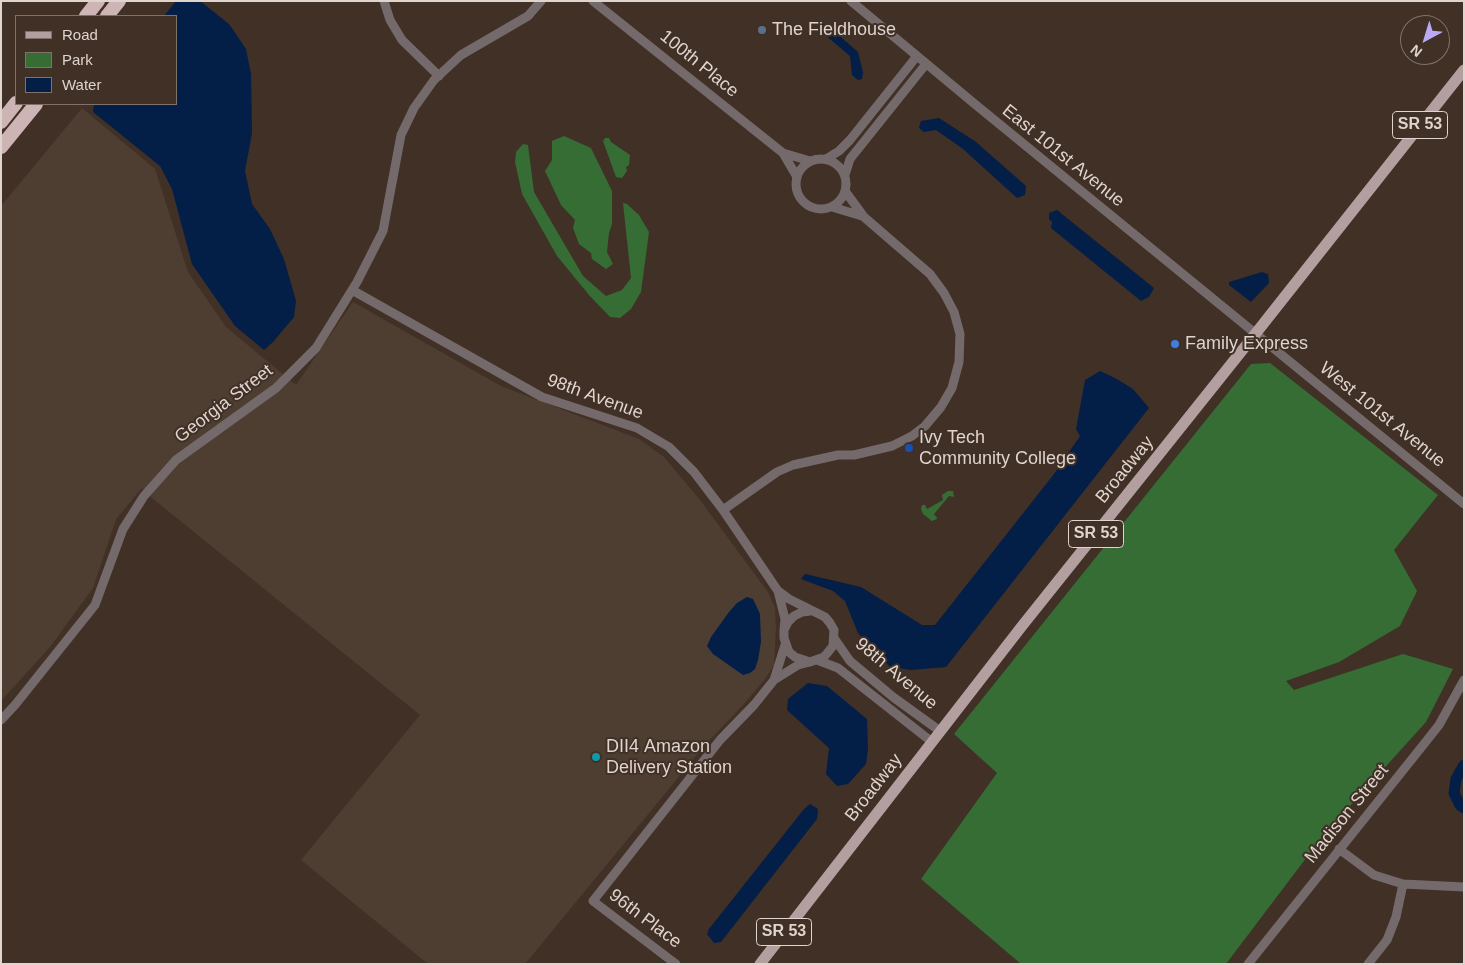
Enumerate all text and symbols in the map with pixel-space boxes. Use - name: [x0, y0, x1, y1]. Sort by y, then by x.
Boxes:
- legend: [15, 15, 178, 105]
- north arrow: [1400, 15, 1450, 65]
- place label: The Fieldhouse: [772, 19, 896, 41]
- marker: The Fieldhouse: [756, 24, 768, 36]
- text: Road: [62, 26, 98, 43]
- street label: 100th Place: [655, 26, 743, 102]
- text: N: [1407, 41, 1425, 60]
- text: Park: [62, 51, 93, 68]
- text: Water: [62, 76, 101, 93]
- street label: East 101st Avenue: [998, 100, 1128, 212]
- road number: SR 53: [1392, 112, 1448, 138]
- place label: Family Express: [1185, 333, 1308, 355]
- marker: Family Express: [1169, 338, 1181, 350]
- street label: West 101st Avenue: [1315, 358, 1449, 472]
- street label: Georgia Street: [171, 360, 277, 448]
- street label: 98th Avenue: [544, 370, 646, 424]
- place label: Ivy Tech Community College: [919, 427, 1076, 469]
- street label: Broadway: [1091, 432, 1159, 508]
- marker: Ivy Tech Community College: [903, 442, 915, 454]
- road number: SR 53: [1068, 520, 1124, 548]
- street label: 98th Avenue: [850, 633, 942, 715]
- place label: DII4 Amazon Delivery Station: [606, 736, 732, 779]
- street label: Broadway: [841, 750, 907, 826]
- marker: DII4 Amazon Delivery Station: [590, 751, 602, 763]
- street label: Madison Street: [1301, 760, 1393, 868]
- street label: 96th Place: [605, 885, 685, 953]
- road number: SR 53: [756, 919, 812, 946]

